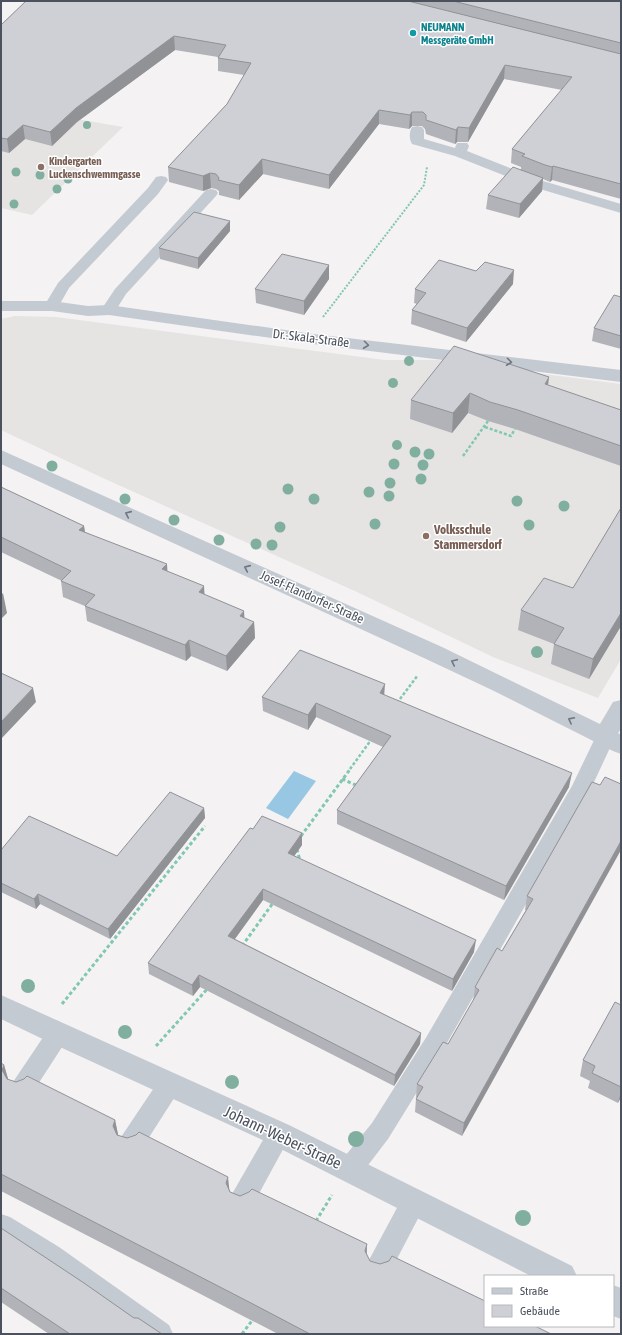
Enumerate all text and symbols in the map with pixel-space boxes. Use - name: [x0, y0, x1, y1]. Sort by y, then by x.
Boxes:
- place label: NEUMANN Messgeräte GmbH: [421, 21, 494, 46]
- marker: NEUMANN Messgeräte GmbH: [408, 28, 418, 38]
- place label: Kindergarten Luckenschwemmgasse: [49, 155, 141, 180]
- marker: Kindergarten Luckenschwemmgasse: [36, 162, 46, 172]
- street label: Dr.-Skala-Straße: [272, 326, 350, 350]
- one-way arrow: [363, 341, 369, 350]
- one-way arrow: [506, 357, 512, 366]
- one-way arrow: [125, 511, 133, 519]
- place label: Volksschule Stammersdorf: [433, 522, 502, 552]
- marker: Volksschule Stammersdorf: [421, 531, 431, 541]
- one-way arrow: [243, 564, 250, 572]
- street label: Josef-Flandorfer-Straße: [258, 567, 366, 627]
- one-way arrow: [451, 659, 459, 667]
- one-way arrow: [567, 717, 575, 724]
- street label: Johann-Weber-Straße: [222, 1102, 344, 1172]
- legend: [484, 1275, 614, 1327]
- text: Straße: [520, 1284, 548, 1298]
- text: Gebäude: [520, 1304, 560, 1318]

